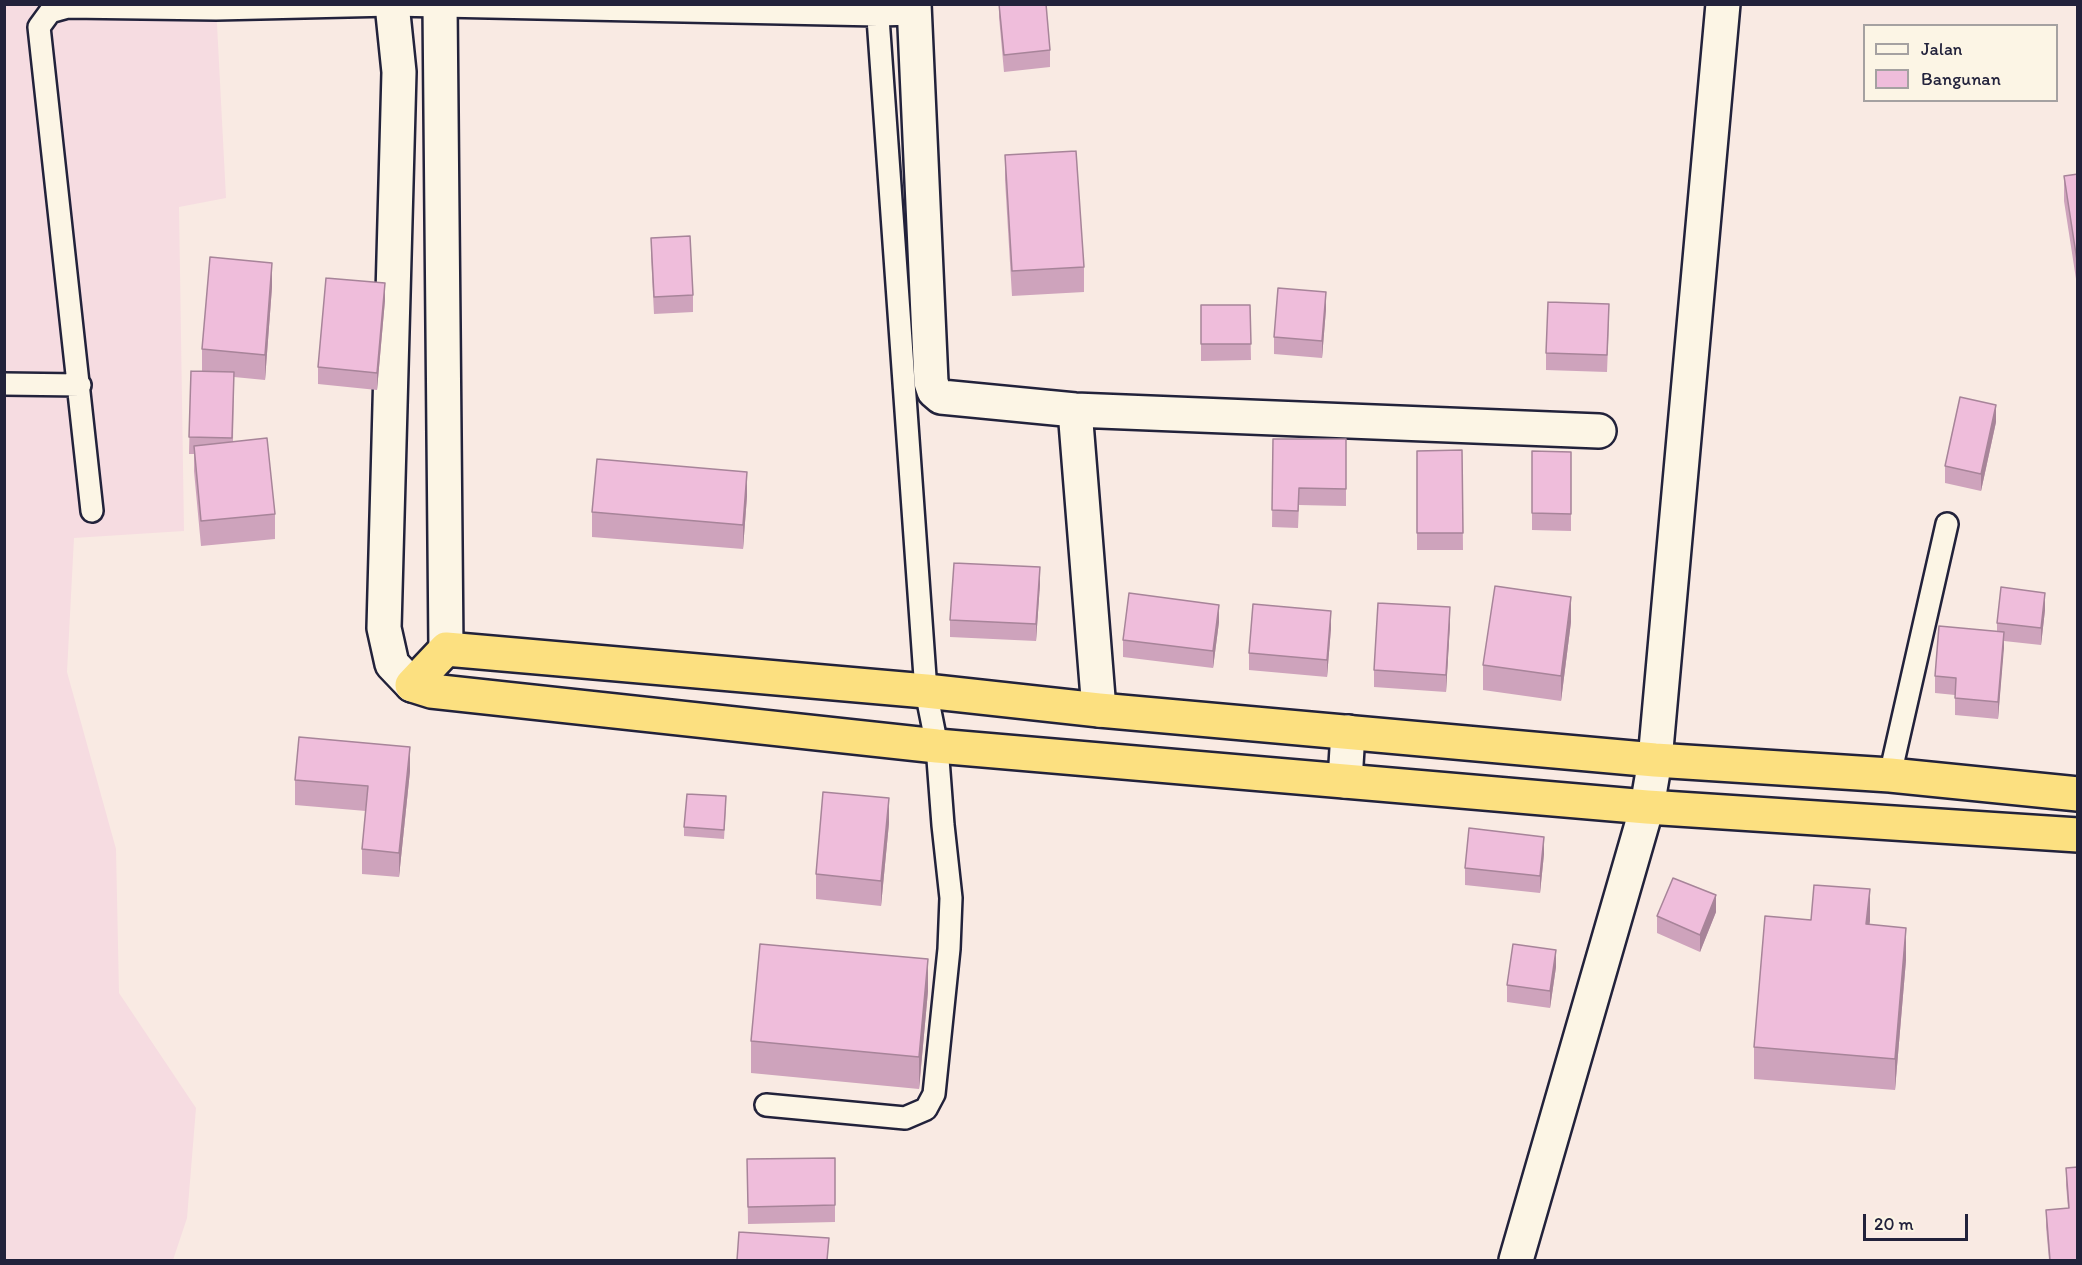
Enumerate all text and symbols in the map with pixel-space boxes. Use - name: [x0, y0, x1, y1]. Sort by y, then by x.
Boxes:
- legend: [1863, 24, 2058, 102]
- text: Jalan: [1921, 38, 1962, 60]
- text: Bangunan: [1921, 68, 2001, 90]
- scale bar: [1866, 1202, 1971, 1240]
- text: 20 m: [1874, 1213, 1914, 1235]

